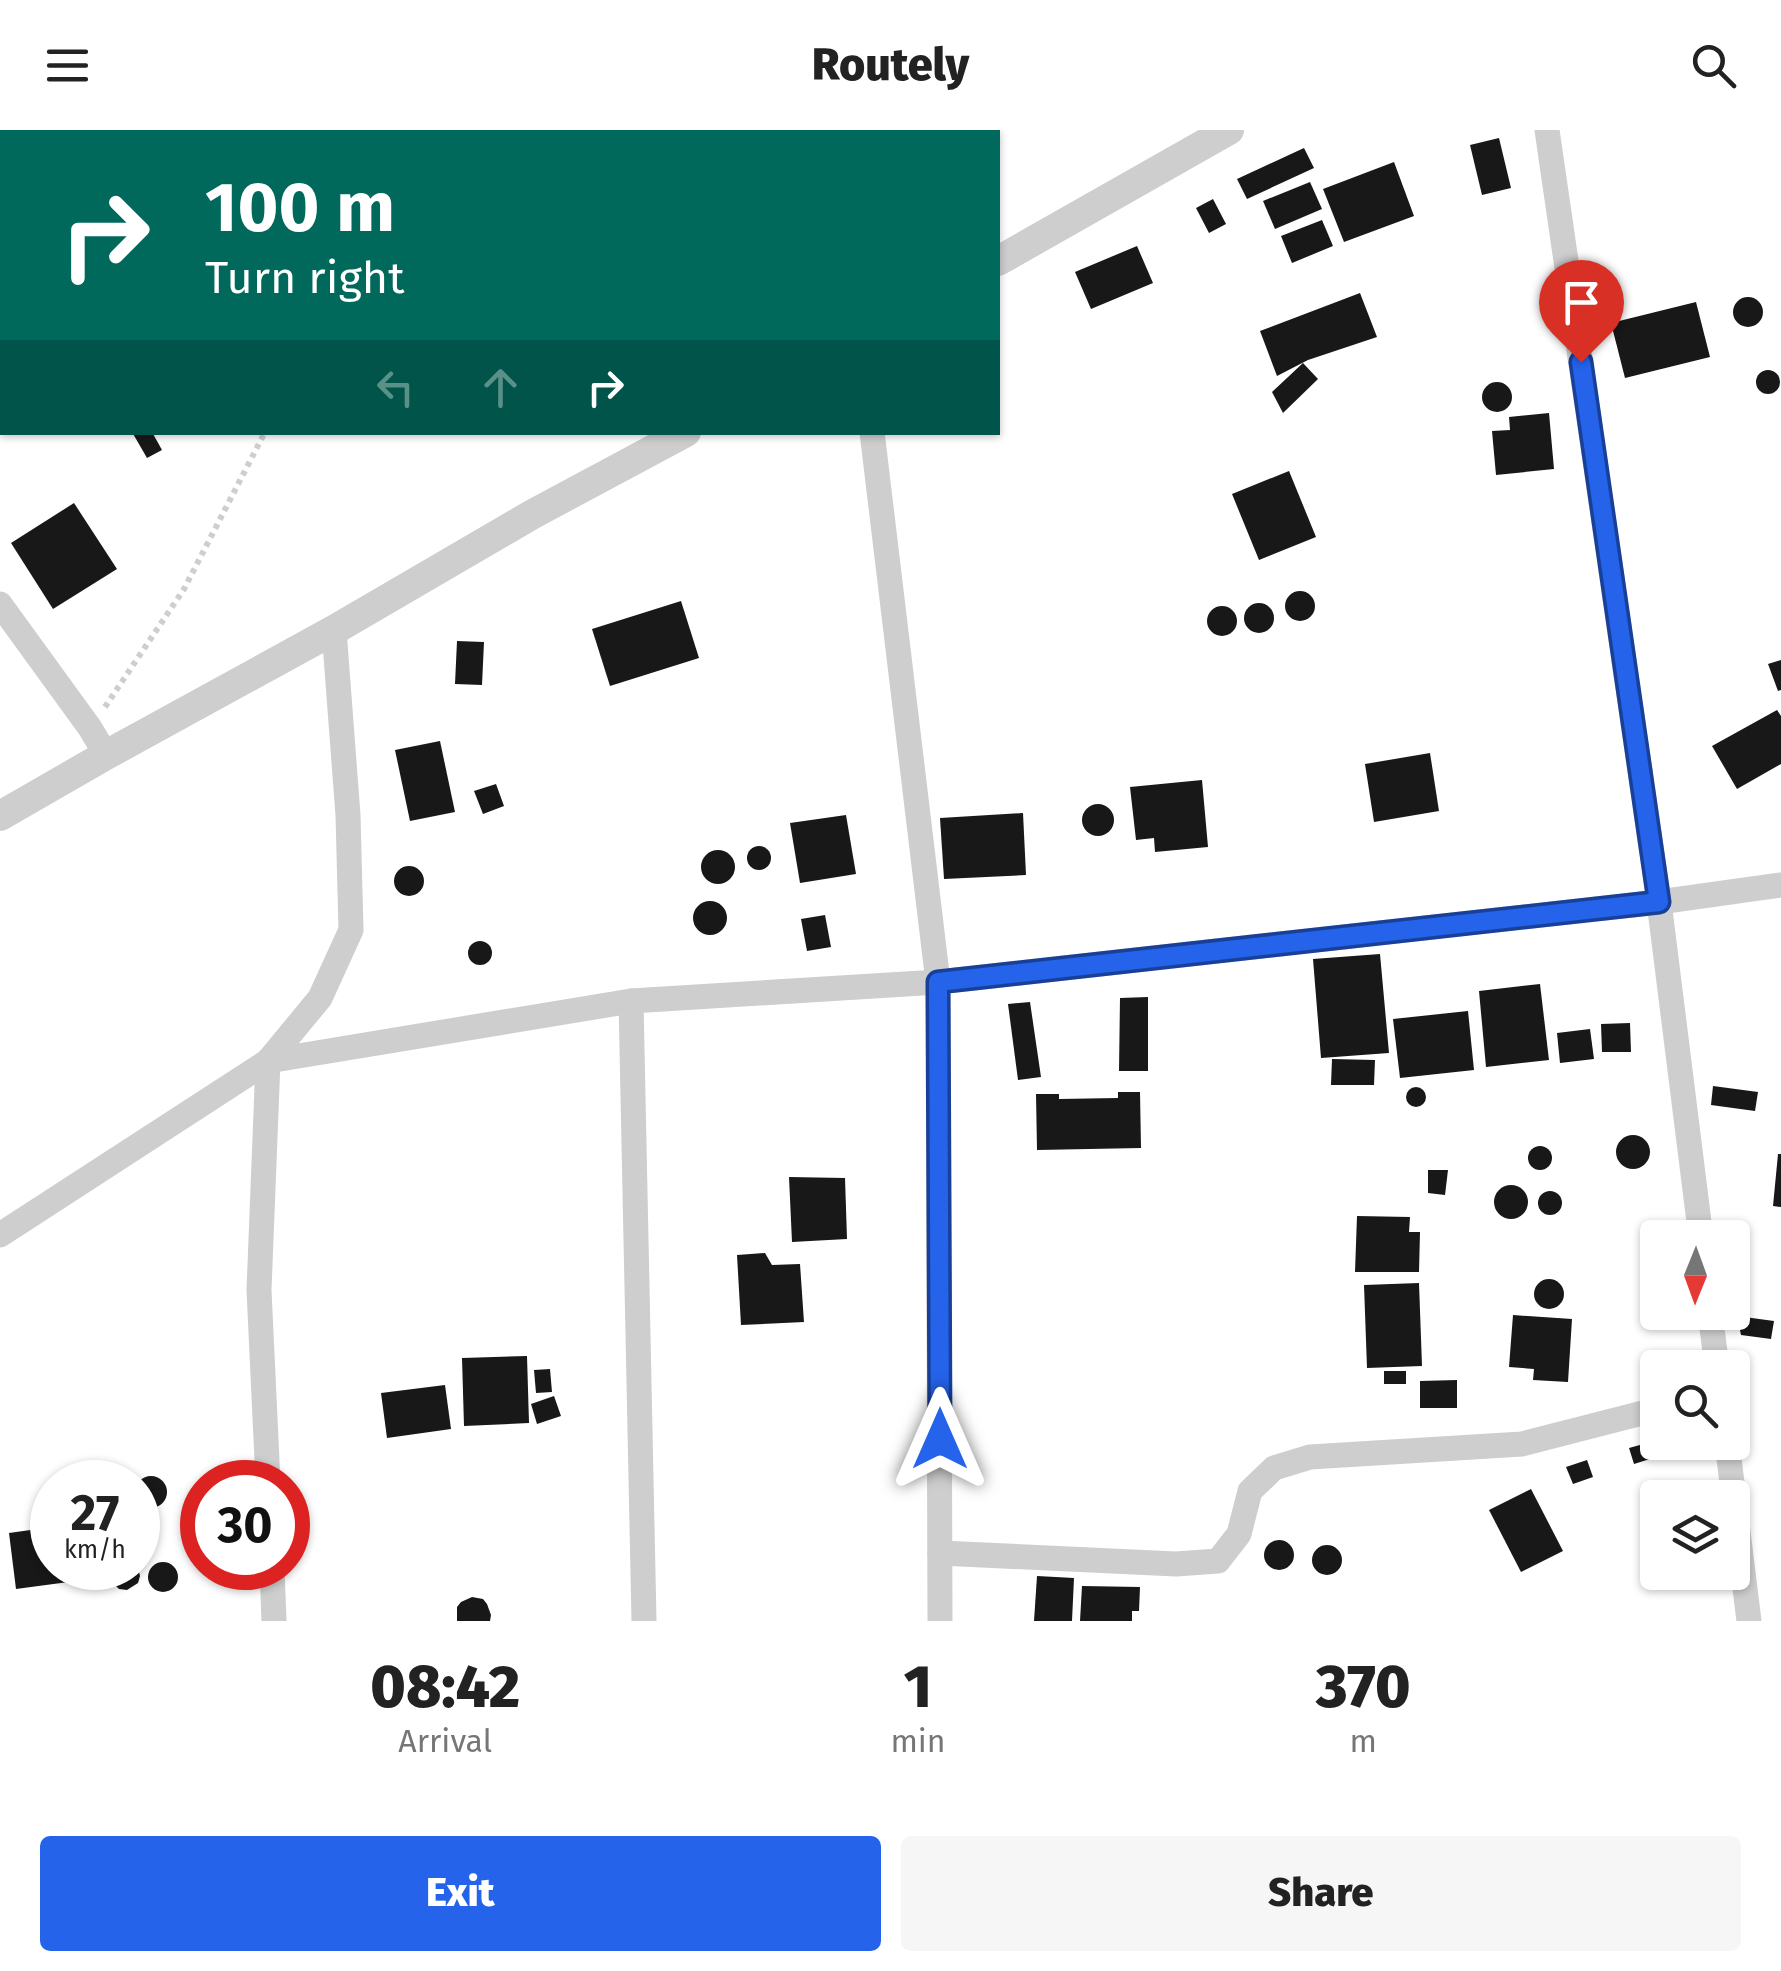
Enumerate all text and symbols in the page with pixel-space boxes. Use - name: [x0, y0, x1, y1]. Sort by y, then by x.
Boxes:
- icon: menu: [40, 38, 95, 93]
- text: Routely: [812, 38, 969, 92]
- icon: search: [1686, 38, 1741, 93]
- text: 100 m: [205, 166, 395, 250]
- icon: right: [40, 170, 170, 300]
- text: Turn right: [205, 251, 404, 305]
- pin: [1539, 260, 1624, 363]
- icon: arrive: [1554, 275, 1609, 330]
- icon: left: [368, 360, 423, 415]
- icon: ahead: [473, 360, 528, 415]
- icon: right: [578, 360, 633, 415]
- north arrow: [1640, 1220, 1750, 1330]
- map controls: [1640, 1220, 1750, 1590]
- button: search: [1640, 1350, 1750, 1460]
- position arrow: [888, 1387, 992, 1491]
- speed limit sign: 30: [180, 1460, 310, 1590]
- button: layers: [1640, 1480, 1750, 1590]
- text: 27: [71, 1483, 119, 1543]
- text: km/h: [64, 1535, 126, 1565]
- text: 08:42: [370, 1651, 520, 1723]
- text: 1: [904, 1651, 932, 1723]
- text: 370: [1316, 1651, 1411, 1723]
- text: Arrival: [398, 1722, 492, 1760]
- text: min: [890, 1722, 946, 1760]
- text: m: [1350, 1722, 1377, 1760]
- button: Exit: [40, 1836, 881, 1951]
- button: Share: [901, 1836, 1741, 1951]

